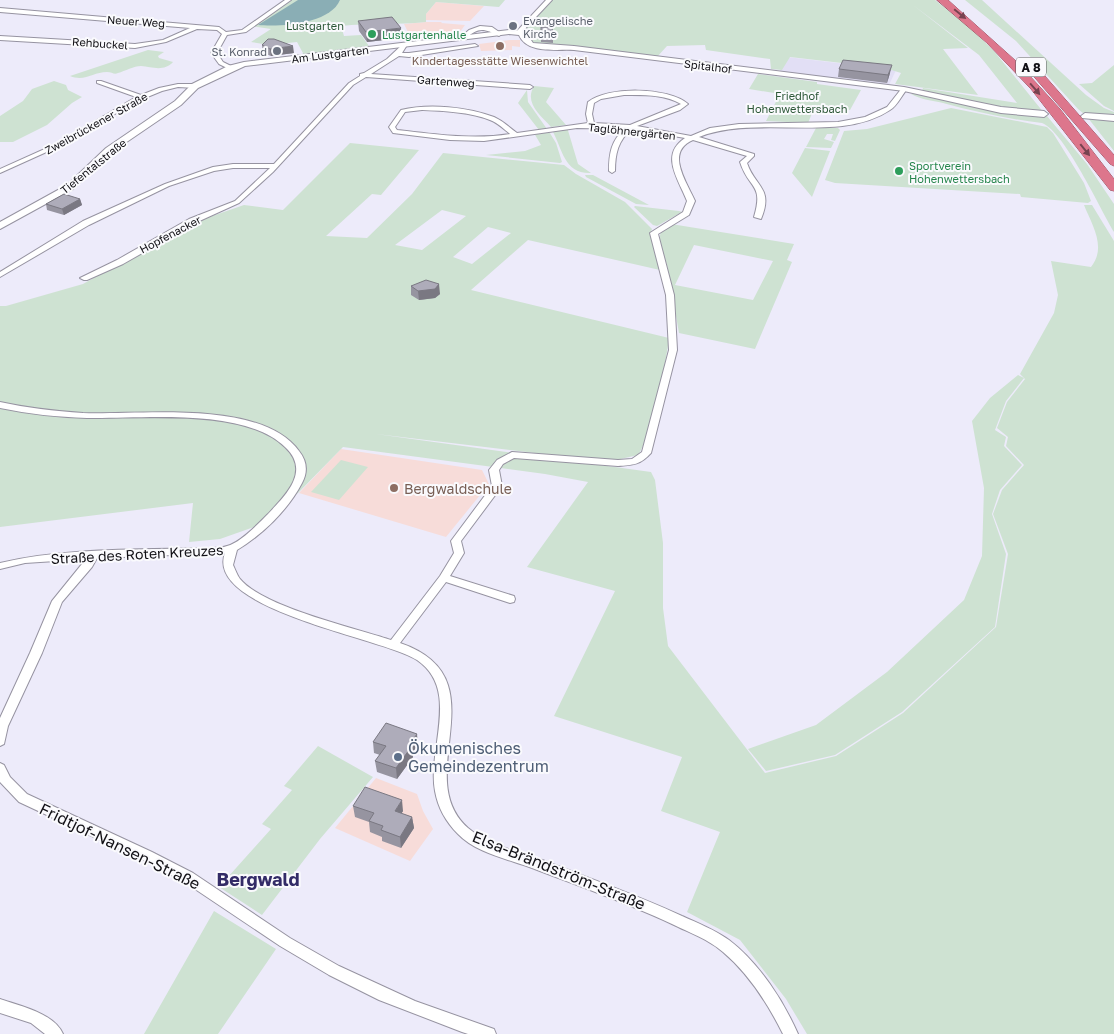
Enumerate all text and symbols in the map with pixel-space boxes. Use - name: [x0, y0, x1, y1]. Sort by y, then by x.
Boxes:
- one-way arrow: [953, 8, 966, 19]
- street label: Neuer Weg: [107, 12, 165, 30]
- place label: Evangelische Kirche: [523, 14, 593, 40]
- park label: Lustgarten: [286, 19, 344, 32]
- marker: Evangelische Kirche: [507, 20, 519, 32]
- marker: Lustgartenhalle: [366, 28, 378, 40]
- place label: Lustgartenhalle: [382, 28, 466, 41]
- street label: Rehbuckel: [72, 35, 129, 51]
- marker: Kindertagesstätte Wiesenwichtel: [494, 40, 506, 52]
- street label: Am Lustgarten: [291, 43, 369, 65]
- place label: St. Konrad: [212, 45, 267, 58]
- marker: St. Konrad: [271, 45, 283, 57]
- place label: Kindertagesstätte Wiesenwichtel: [412, 54, 589, 67]
- street label: Spitalhof: [683, 57, 733, 75]
- road number: A 8: [1016, 58, 1046, 76]
- street label: Gartenweg: [417, 72, 475, 90]
- one-way arrow: [1029, 83, 1040, 96]
- street label: Zweibrückener Straße: [42, 89, 150, 157]
- park label: Friedhof Hohenwettersbach: [747, 89, 847, 115]
- street label: Taglöhnergärten: [588, 120, 676, 142]
- street label: Tiefentalstraße: [58, 136, 128, 196]
- one-way arrow: [1080, 143, 1091, 156]
- place label: Sportverein Hohenwettersbach: [909, 159, 1010, 185]
- marker: Sportverein Hohenwettersbach: [893, 165, 905, 177]
- street label: Hopfenacker: [137, 212, 203, 256]
- place label: Bergwaldschule: [404, 480, 512, 497]
- marker: Bergwaldschule: [388, 482, 400, 494]
- street label: Straße des Roten Kreuzes: [50, 541, 224, 567]
- place label: Ökumenisches Gemeindezentrum: [408, 738, 549, 776]
- marker: Ökumenisches Gemeindezentrum: [392, 751, 404, 763]
- street label: Fridtjof-Nansen-Straße: [36, 798, 204, 894]
- street label: Elsa-Brändström-Straße: [470, 826, 648, 914]
- district label: Bergwald: [216, 868, 300, 890]

